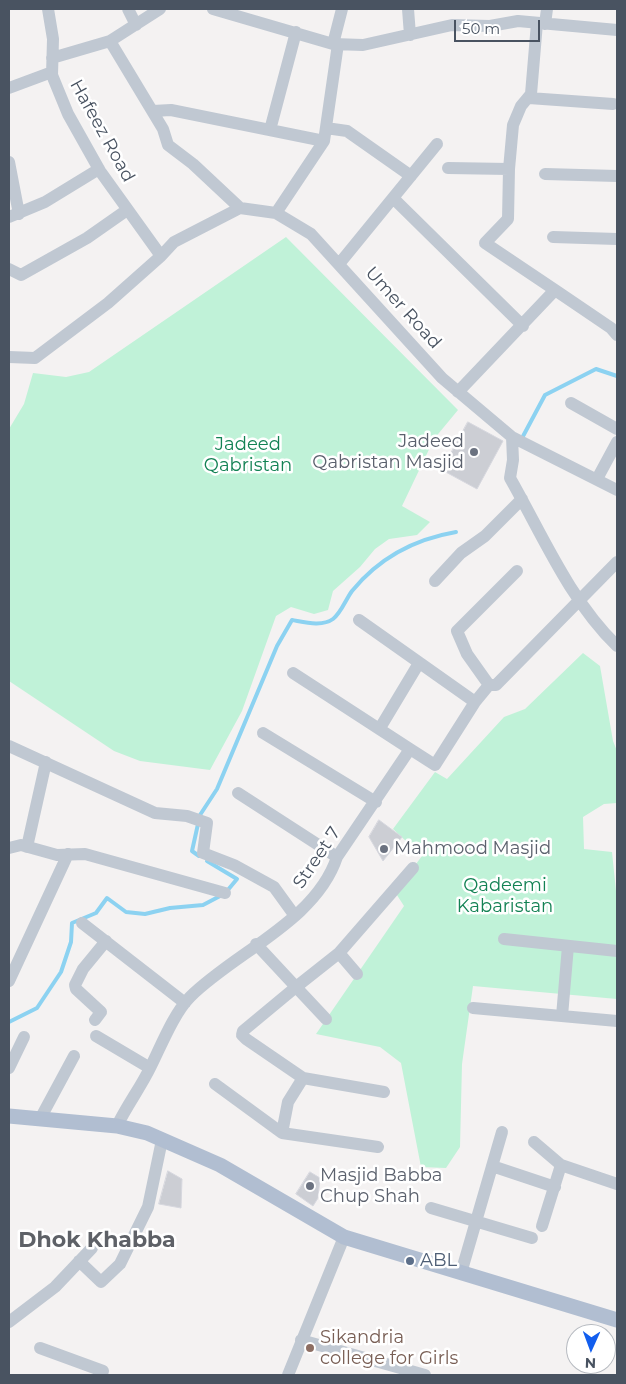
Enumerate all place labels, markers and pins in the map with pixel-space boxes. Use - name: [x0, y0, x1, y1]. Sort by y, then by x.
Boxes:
- place label: Jadeed Qabristan Masjid: [312, 431, 464, 474]
- marker: Jadeed Qabristan Masjid: [468, 446, 480, 458]
- place label: Mahmood Masjid: [394, 838, 551, 860]
- marker: Mahmood Masjid: [378, 843, 390, 855]
- place label: Masjid Babba Chup Shah: [320, 1165, 442, 1208]
- marker: Masjid Babba Chup Shah: [304, 1180, 316, 1192]
- place label: ABL: [420, 1250, 457, 1272]
- marker: ABL: [404, 1255, 416, 1267]
- place label: Sikandria college for Girls: [320, 1327, 458, 1370]
- marker: Sikandria college for Girls: [304, 1342, 316, 1354]

